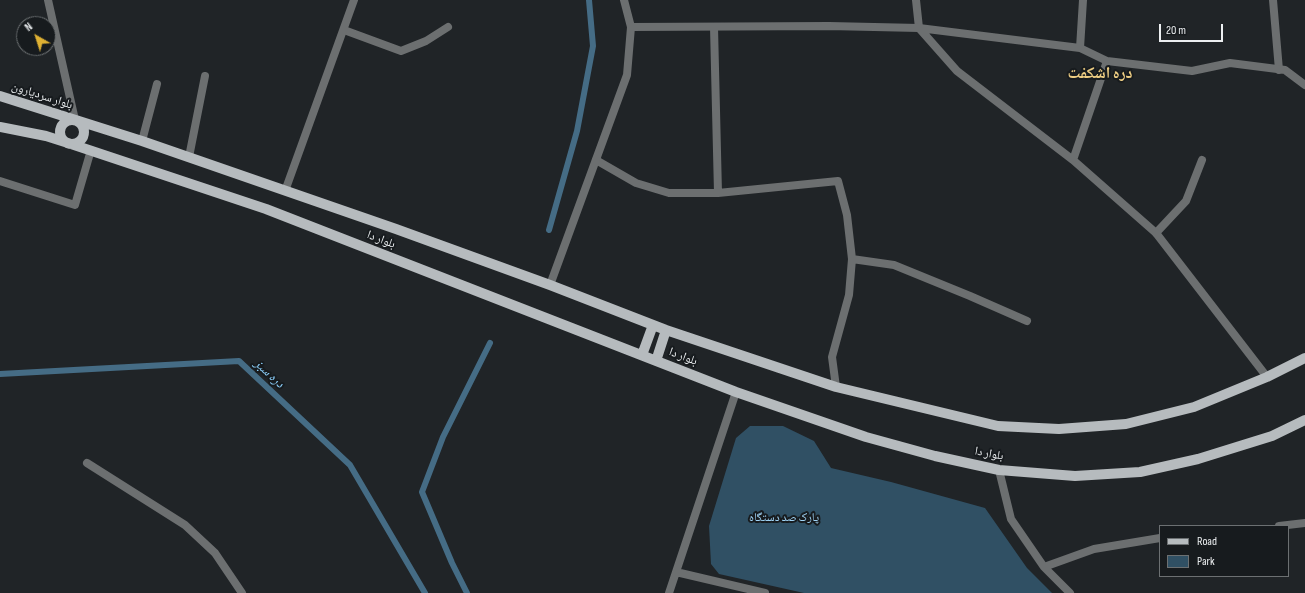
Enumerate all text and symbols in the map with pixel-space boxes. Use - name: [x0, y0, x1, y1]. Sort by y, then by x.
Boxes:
- north arrow: [16, 16, 56, 56]
- scale bar: [1161, 16, 1225, 42]
- text: N: [22, 20, 35, 34]
- text: 20 m: [1166, 23, 1186, 38]
- district label: دره اشکفت: [1067, 64, 1133, 84]
- street label: بلوار سردیارون: [10, 79, 74, 113]
- street label: بلوار دا: [365, 228, 397, 252]
- street label: بلوار دا: [667, 345, 699, 369]
- water label: دره سبز: [251, 356, 287, 392]
- street label: بلوار دا: [973, 444, 1005, 464]
- park label: پارک صد دستگاه: [749, 511, 819, 525]
- legend: [1159, 525, 1289, 577]
- text: Road: [1197, 534, 1217, 549]
- text: Park: [1197, 554, 1215, 569]

